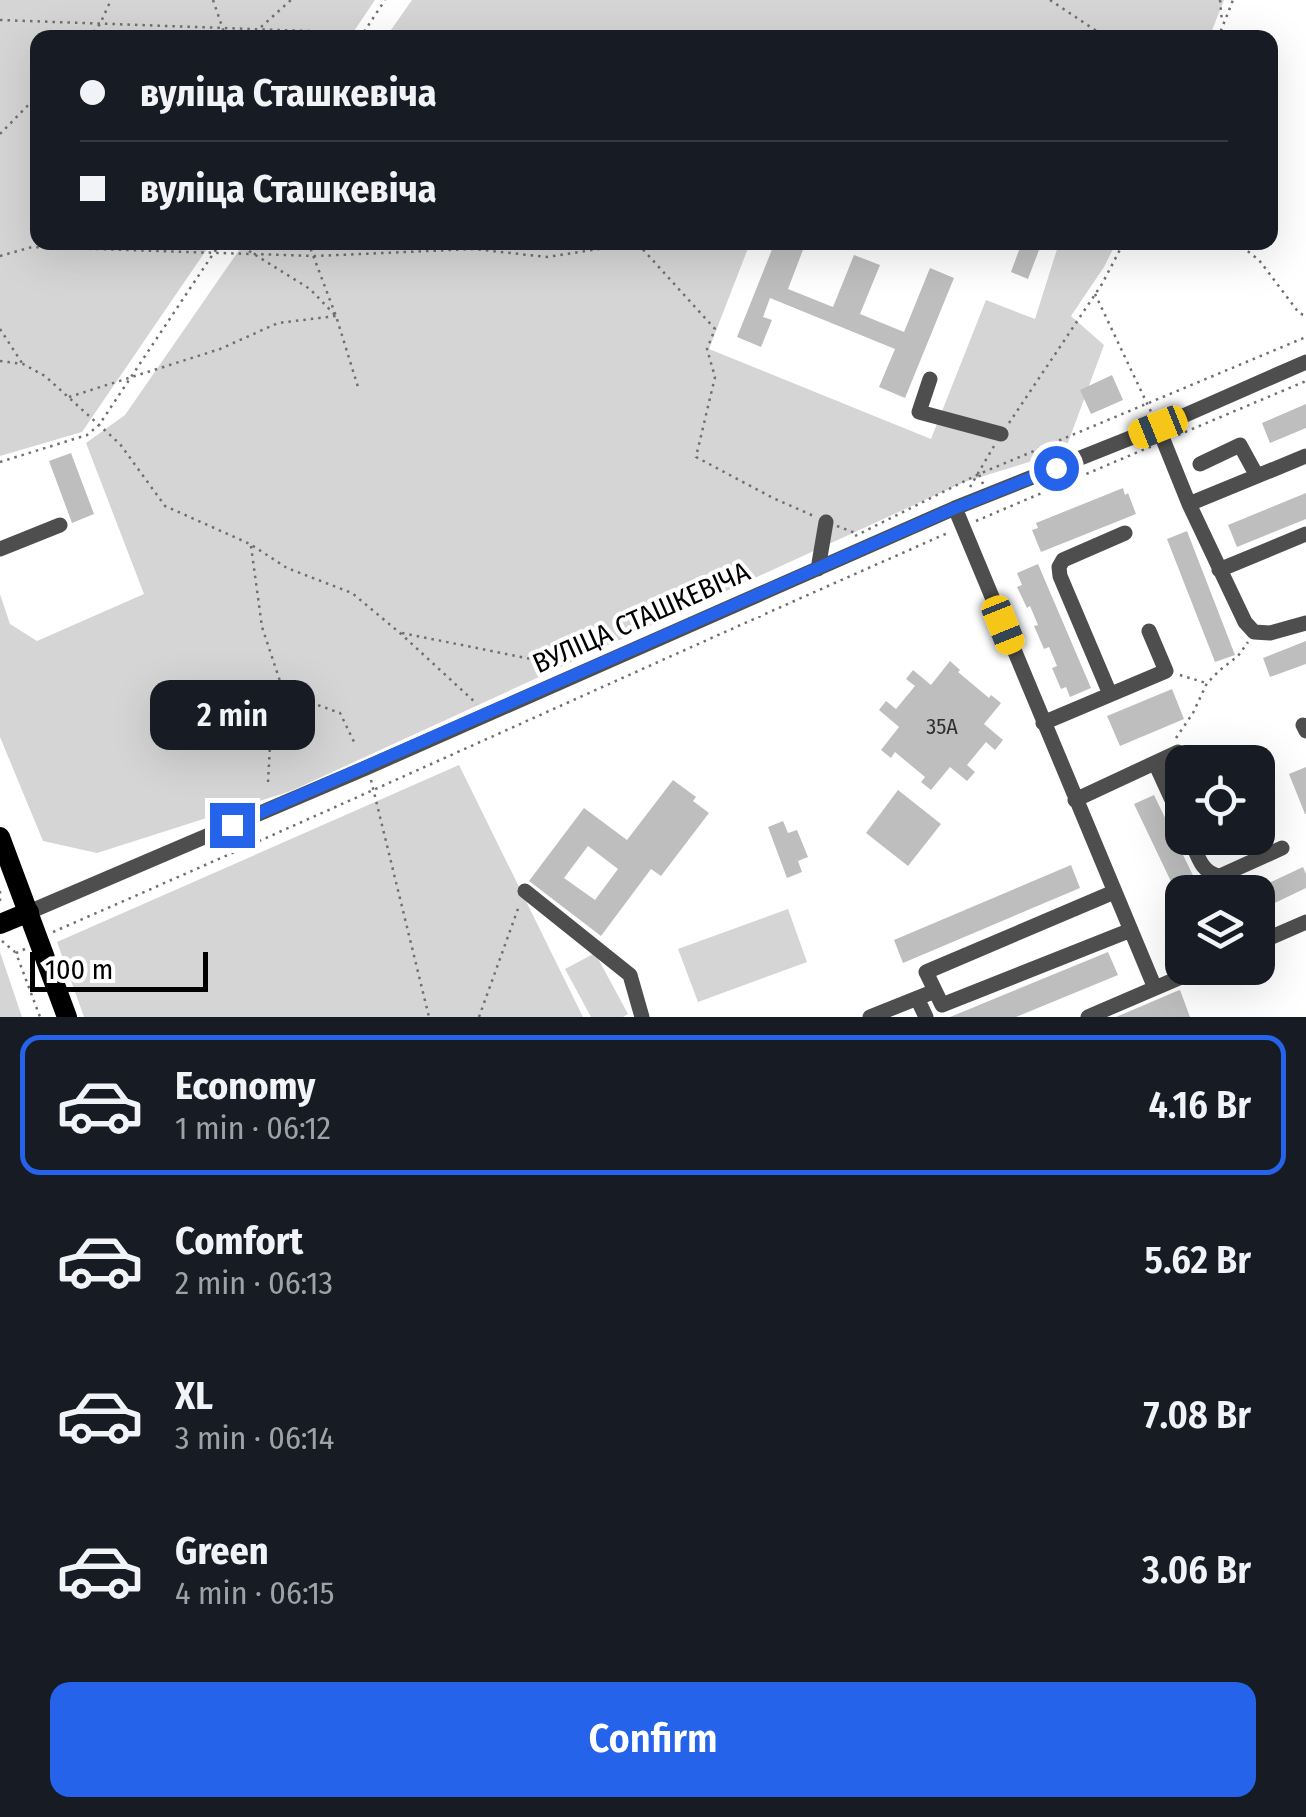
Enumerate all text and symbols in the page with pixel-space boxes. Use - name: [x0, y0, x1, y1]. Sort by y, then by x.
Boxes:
- text: вуліца Сташкевіча: [140, 70, 437, 116]
- text: вуліца Сташкевіча: [140, 166, 437, 212]
- car: [1125, 402, 1191, 452]
- route start: [1034, 446, 1079, 491]
- street label: ВУЛІЦА СТАШКЕВІЧА: [528, 555, 755, 680]
- car: [978, 592, 1028, 658]
- callout: 2 min: [150, 680, 314, 750]
- text: 2 min: [197, 696, 268, 734]
- house number: 35А: [926, 713, 958, 740]
- map controls: [1165, 745, 1275, 985]
- button: locate: [1165, 745, 1275, 855]
- route end: [210, 803, 255, 848]
- button: layers: [1165, 875, 1275, 985]
- scale bar: [30, 947, 208, 991]
- text: 100 m: [45, 953, 113, 986]
- icon: car: [55, 1060, 145, 1150]
- text: Economy: [175, 1063, 315, 1109]
- text: 4.16 Br: [1148, 1082, 1251, 1128]
- text: 1 min · 06:12: [175, 1109, 331, 1147]
- icon: car: [55, 1215, 145, 1305]
- text: Comfort: [175, 1218, 303, 1264]
- text: 5.62 Br: [1145, 1237, 1251, 1283]
- text: 2 min · 06:13: [175, 1264, 333, 1302]
- icon: car: [55, 1370, 145, 1460]
- text: XL: [175, 1373, 213, 1419]
- text: 7.08 Br: [1143, 1392, 1251, 1438]
- text: 3 min · 06:14: [175, 1419, 334, 1457]
- icon: car: [55, 1525, 145, 1615]
- text: Green: [175, 1528, 269, 1574]
- text: 3.06 Br: [1142, 1547, 1251, 1593]
- text: 4 min · 06:15: [175, 1574, 335, 1612]
- button: Confirm: [50, 1682, 1256, 1797]

